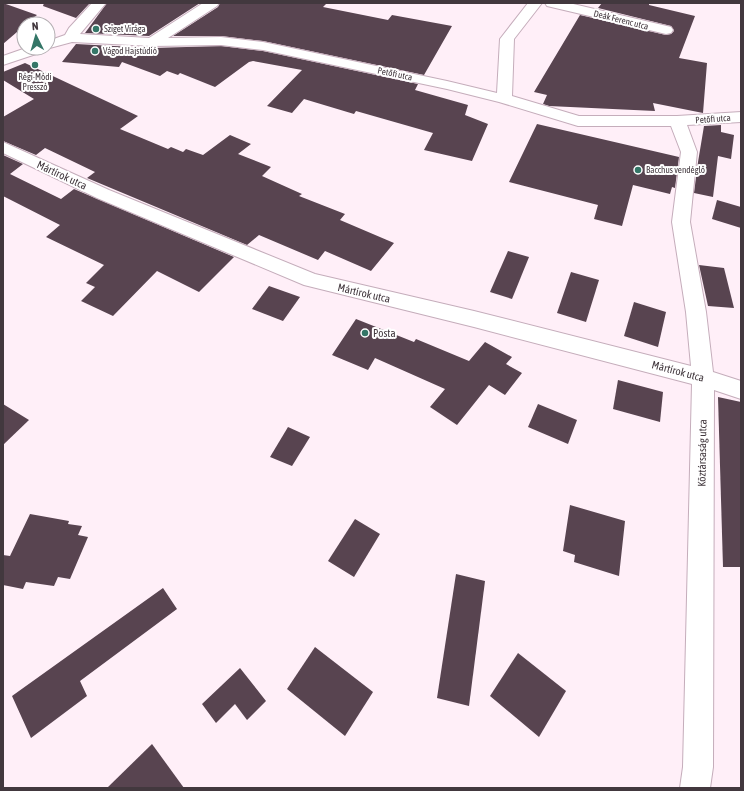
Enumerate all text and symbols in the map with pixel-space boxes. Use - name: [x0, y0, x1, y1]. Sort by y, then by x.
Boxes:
- street label: Deák Ferenc utca: [593, 8, 649, 32]
- north arrow: [16, 16, 56, 56]
- text: N: [31, 20, 39, 32]
- marker: Sziget Virága: [91, 24, 101, 34]
- place label: Sziget Virága: [104, 24, 146, 34]
- marker: Vágod Hajstúdió: [90, 46, 100, 56]
- place label: Vágod Hajstúdió: [103, 46, 157, 56]
- marker: Régi-Módi Presszó: [30, 60, 40, 70]
- street label: Petőfi utca: [377, 65, 413, 83]
- place label: Régi-Módi Presszó: [18, 72, 52, 92]
- street label: Petőfi utca: [695, 113, 731, 125]
- street label: Mártírok utca: [35, 158, 89, 192]
- marker: Bacchus vendéglő: [633, 165, 643, 175]
- place label: Bacchus vendéglő: [646, 165, 705, 175]
- street label: Mártírok utca: [337, 281, 391, 305]
- place label: Posta: [373, 327, 396, 339]
- marker: Posta: [360, 328, 370, 338]
- street label: Mártírok utca: [651, 358, 705, 384]
- street label: Köztársaság utca: [695, 419, 709, 487]

